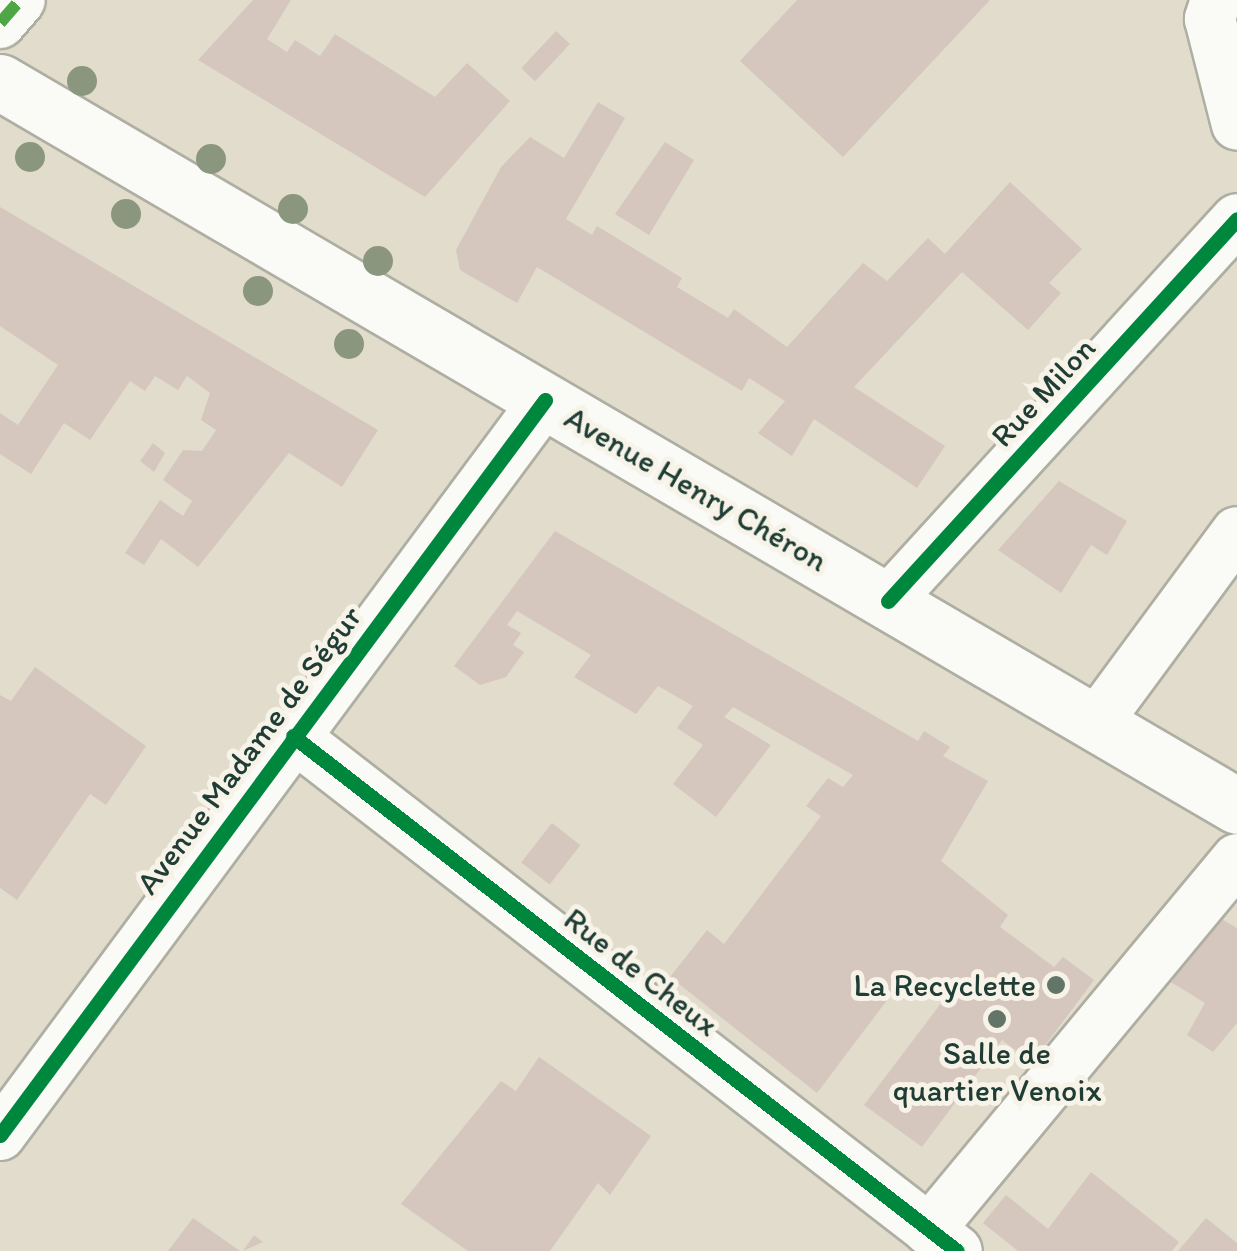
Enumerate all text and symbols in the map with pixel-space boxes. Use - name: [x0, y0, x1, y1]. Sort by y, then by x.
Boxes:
- street label: Rue Milon: [983, 329, 1103, 455]
- street label: Avenue Henry Chéron: [558, 398, 834, 580]
- street label: Avenue Madame de Ségur: [128, 599, 370, 901]
- street label: Rue de Cheux: [556, 900, 726, 1044]
- place label: La Recyclette: [854, 966, 1036, 1004]
- marker: La Recyclette: [1045, 974, 1067, 996]
- marker: Salle de quartier Venoix: [986, 1008, 1008, 1030]
- place label: Salle de quartier Venoix: [893, 1035, 1101, 1110]

